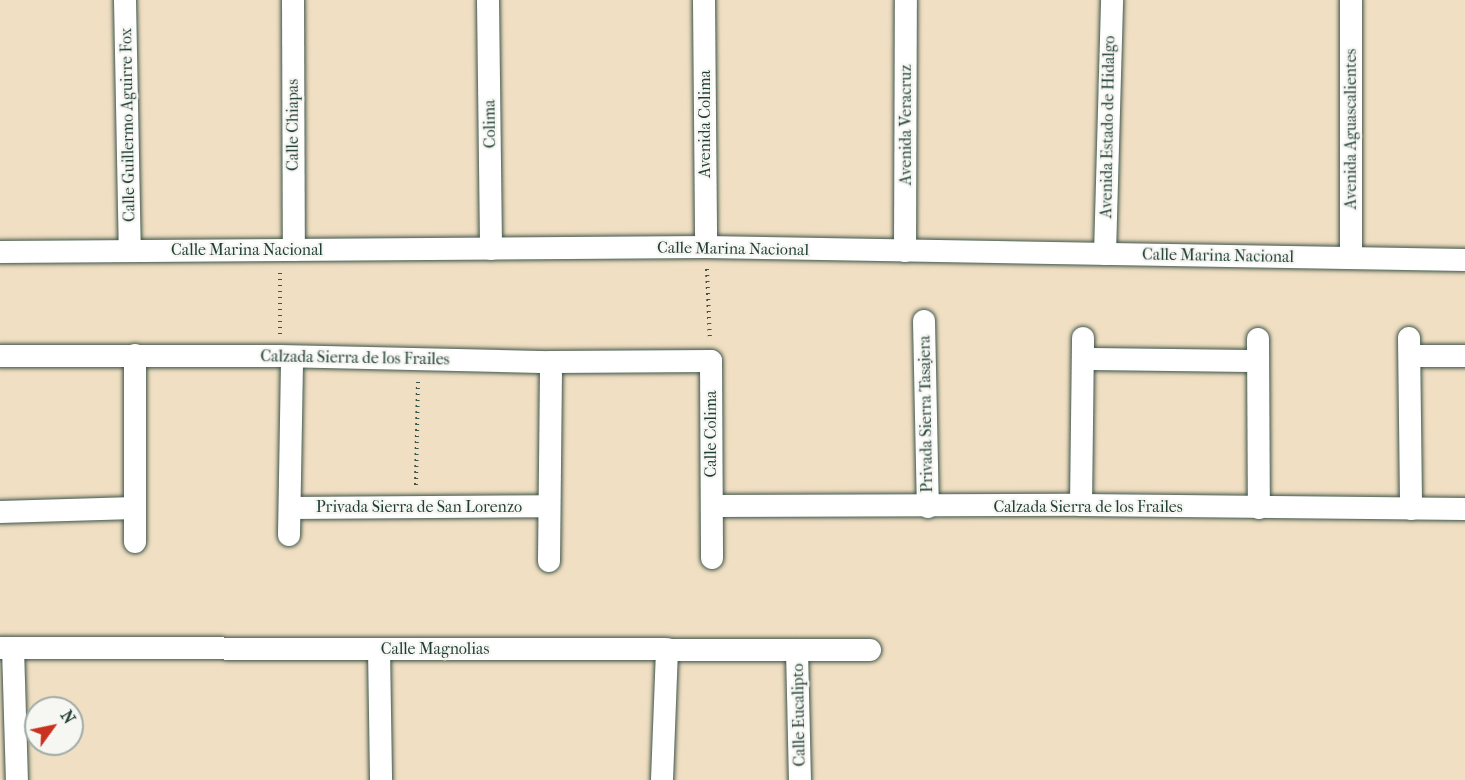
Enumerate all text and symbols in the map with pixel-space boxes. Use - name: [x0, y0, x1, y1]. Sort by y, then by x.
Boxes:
- street label: Calle Guillermo Aguirre Fox: [117, 28, 139, 222]
- street label: Avenida Estado de Hidalgo: [1097, 36, 1119, 218]
- street label: Avenida Aguascalientes: [1341, 49, 1361, 209]
- street label: Avenida Veracruz: [896, 65, 916, 185]
- street label: Avenida Colima: [695, 70, 715, 178]
- street label: Calle Chiapas: [283, 79, 303, 171]
- street label: Colima: [480, 100, 500, 148]
- street label: Calle Marina Nacional: [657, 238, 809, 260]
- street label: Calle Marina Nacional: [171, 240, 323, 260]
- street label: Calle Marina Nacional: [1142, 245, 1294, 267]
- street label: Privada Sierra Tasajera: [915, 335, 937, 493]
- street label: Calzada Sierra de los Frailes: [260, 347, 450, 369]
- street label: Calle Colima: [701, 391, 721, 477]
- street label: Privada Sierra de San Lorenzo: [316, 497, 522, 517]
- street label: Calzada Sierra de los Frailes: [993, 497, 1183, 517]
- street label: Calle Magnolias: [381, 639, 489, 659]
- street label: Calle Eucalipto: [789, 663, 809, 767]
- north arrow: [24, 696, 84, 756]
- text: N: [57, 707, 79, 727]

